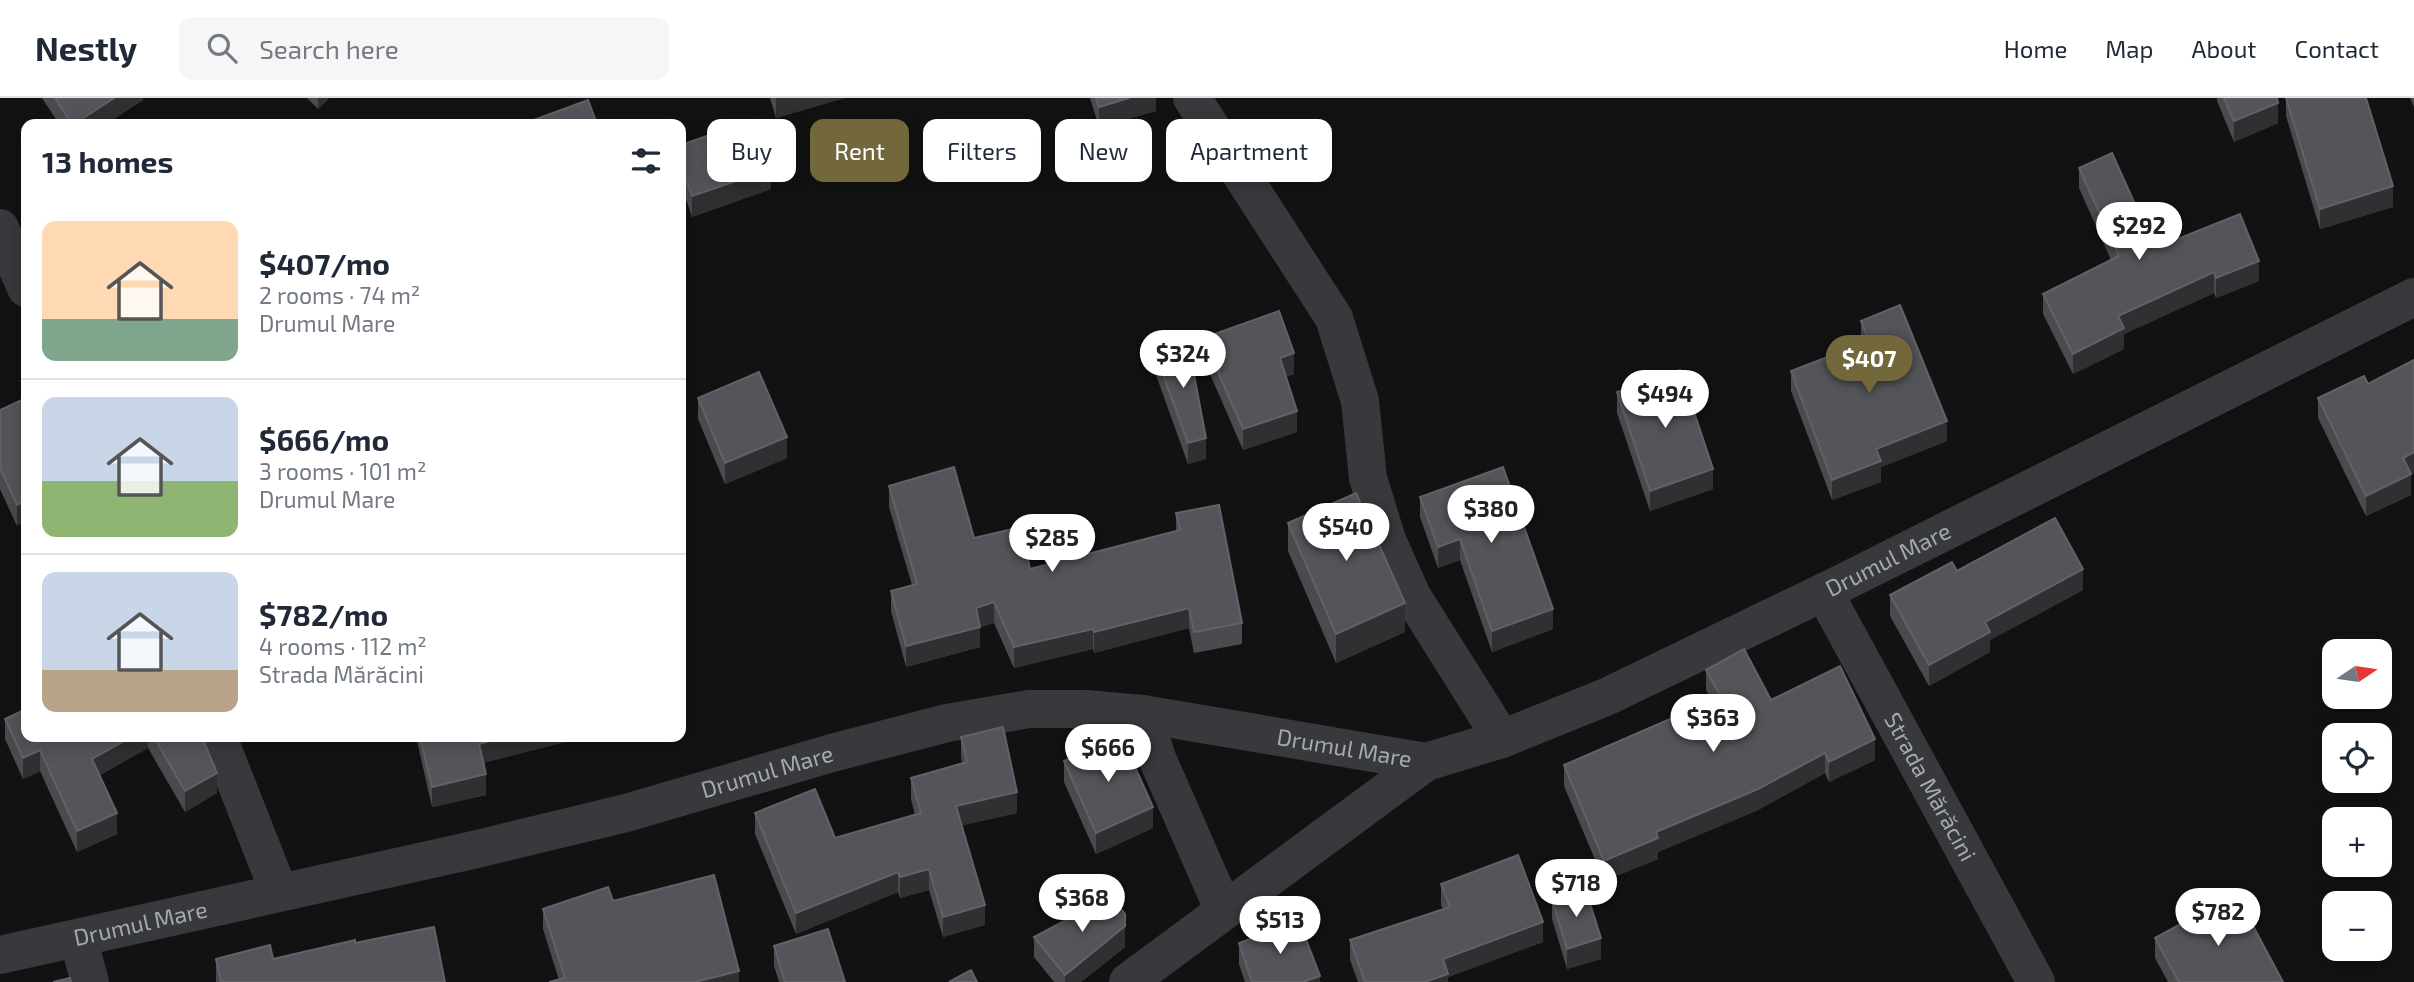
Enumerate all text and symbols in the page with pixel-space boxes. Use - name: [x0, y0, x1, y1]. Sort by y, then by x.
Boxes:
- search box: [179, 17, 669, 80]
- text: Nestly: [35, 28, 137, 68]
- icon: search: [203, 29, 241, 67]
- text: Search here: [259, 33, 399, 64]
- text: Home: [2004, 34, 2067, 63]
- text: Map: [2105, 34, 2153, 63]
- text: About: [2191, 34, 2257, 63]
- text: Contact: [2295, 34, 2379, 63]
- chip: Buy: [707, 119, 796, 182]
- chip: Rent: [810, 119, 909, 182]
- chip: Filters: [923, 119, 1041, 182]
- chip: New: [1055, 119, 1152, 182]
- chip: Apartment: [1166, 119, 1332, 182]
- icon: filters: [627, 142, 665, 180]
- text: 13 homes: [42, 143, 173, 179]
- pin: $292: [2098, 202, 2180, 262]
- text: $292: [2112, 211, 2166, 239]
- text: $407/mo: [259, 245, 390, 281]
- icon: home: [98, 249, 182, 333]
- text: 2 rooms · 74 m²: [259, 281, 420, 309]
- text: Drumul Mare: [259, 309, 395, 337]
- pin: $324: [1142, 330, 1224, 390]
- pin: $407: [1828, 336, 1910, 395]
- text: $324: [1156, 339, 1210, 367]
- text: $407: [1842, 344, 1896, 372]
- pin: $494: [1624, 370, 1706, 430]
- text: $494: [1637, 379, 1693, 407]
- text: $666/mo: [259, 421, 389, 457]
- icon: home: [98, 425, 182, 509]
- text: 3 rooms · 101 m²: [259, 457, 426, 485]
- text: Drumul Mare: [259, 485, 395, 513]
- pin: $380: [1450, 486, 1532, 545]
- text: $380: [1463, 494, 1519, 522]
- pin: $540: [1305, 504, 1387, 563]
- text: $540: [1318, 512, 1374, 540]
- pin: $285: [1011, 514, 1093, 574]
- street label: Drumul Mare: [1820, 516, 1955, 602]
- text: $285: [1025, 523, 1079, 551]
- text: $782/mo: [259, 596, 388, 632]
- icon: home: [98, 600, 182, 684]
- text: 4 rooms · 112 m²: [259, 632, 427, 660]
- north arrow: [2322, 639, 2392, 709]
- map controls: [2322, 639, 2392, 961]
- text: Strada Mărăcini: [259, 660, 424, 688]
- pin: $363: [1672, 694, 1754, 754]
- text: $363: [1687, 703, 1740, 731]
- street label: Strada Mărăcini: [1879, 707, 1983, 866]
- street label: Drumul Mare: [1275, 722, 1414, 772]
- button: locate: [2322, 723, 2392, 793]
- pin: $666: [1067, 724, 1149, 784]
- text: $666: [1081, 733, 1135, 761]
- street label: Drumul Mare: [698, 738, 836, 803]
- button: +: [2322, 807, 2392, 877]
- pin: $718: [1535, 860, 1617, 919]
- text: $718: [1551, 868, 1601, 896]
- pin: $368: [1041, 874, 1123, 934]
- text: $368: [1055, 883, 1109, 911]
- pin: $782: [2177, 888, 2259, 948]
- button: −: [2322, 891, 2392, 961]
- street label: Drumul Mare: [71, 894, 210, 951]
- pin: $513: [1239, 896, 1321, 956]
- text: $782: [2191, 897, 2245, 925]
- text: $513: [1255, 905, 1305, 933]

